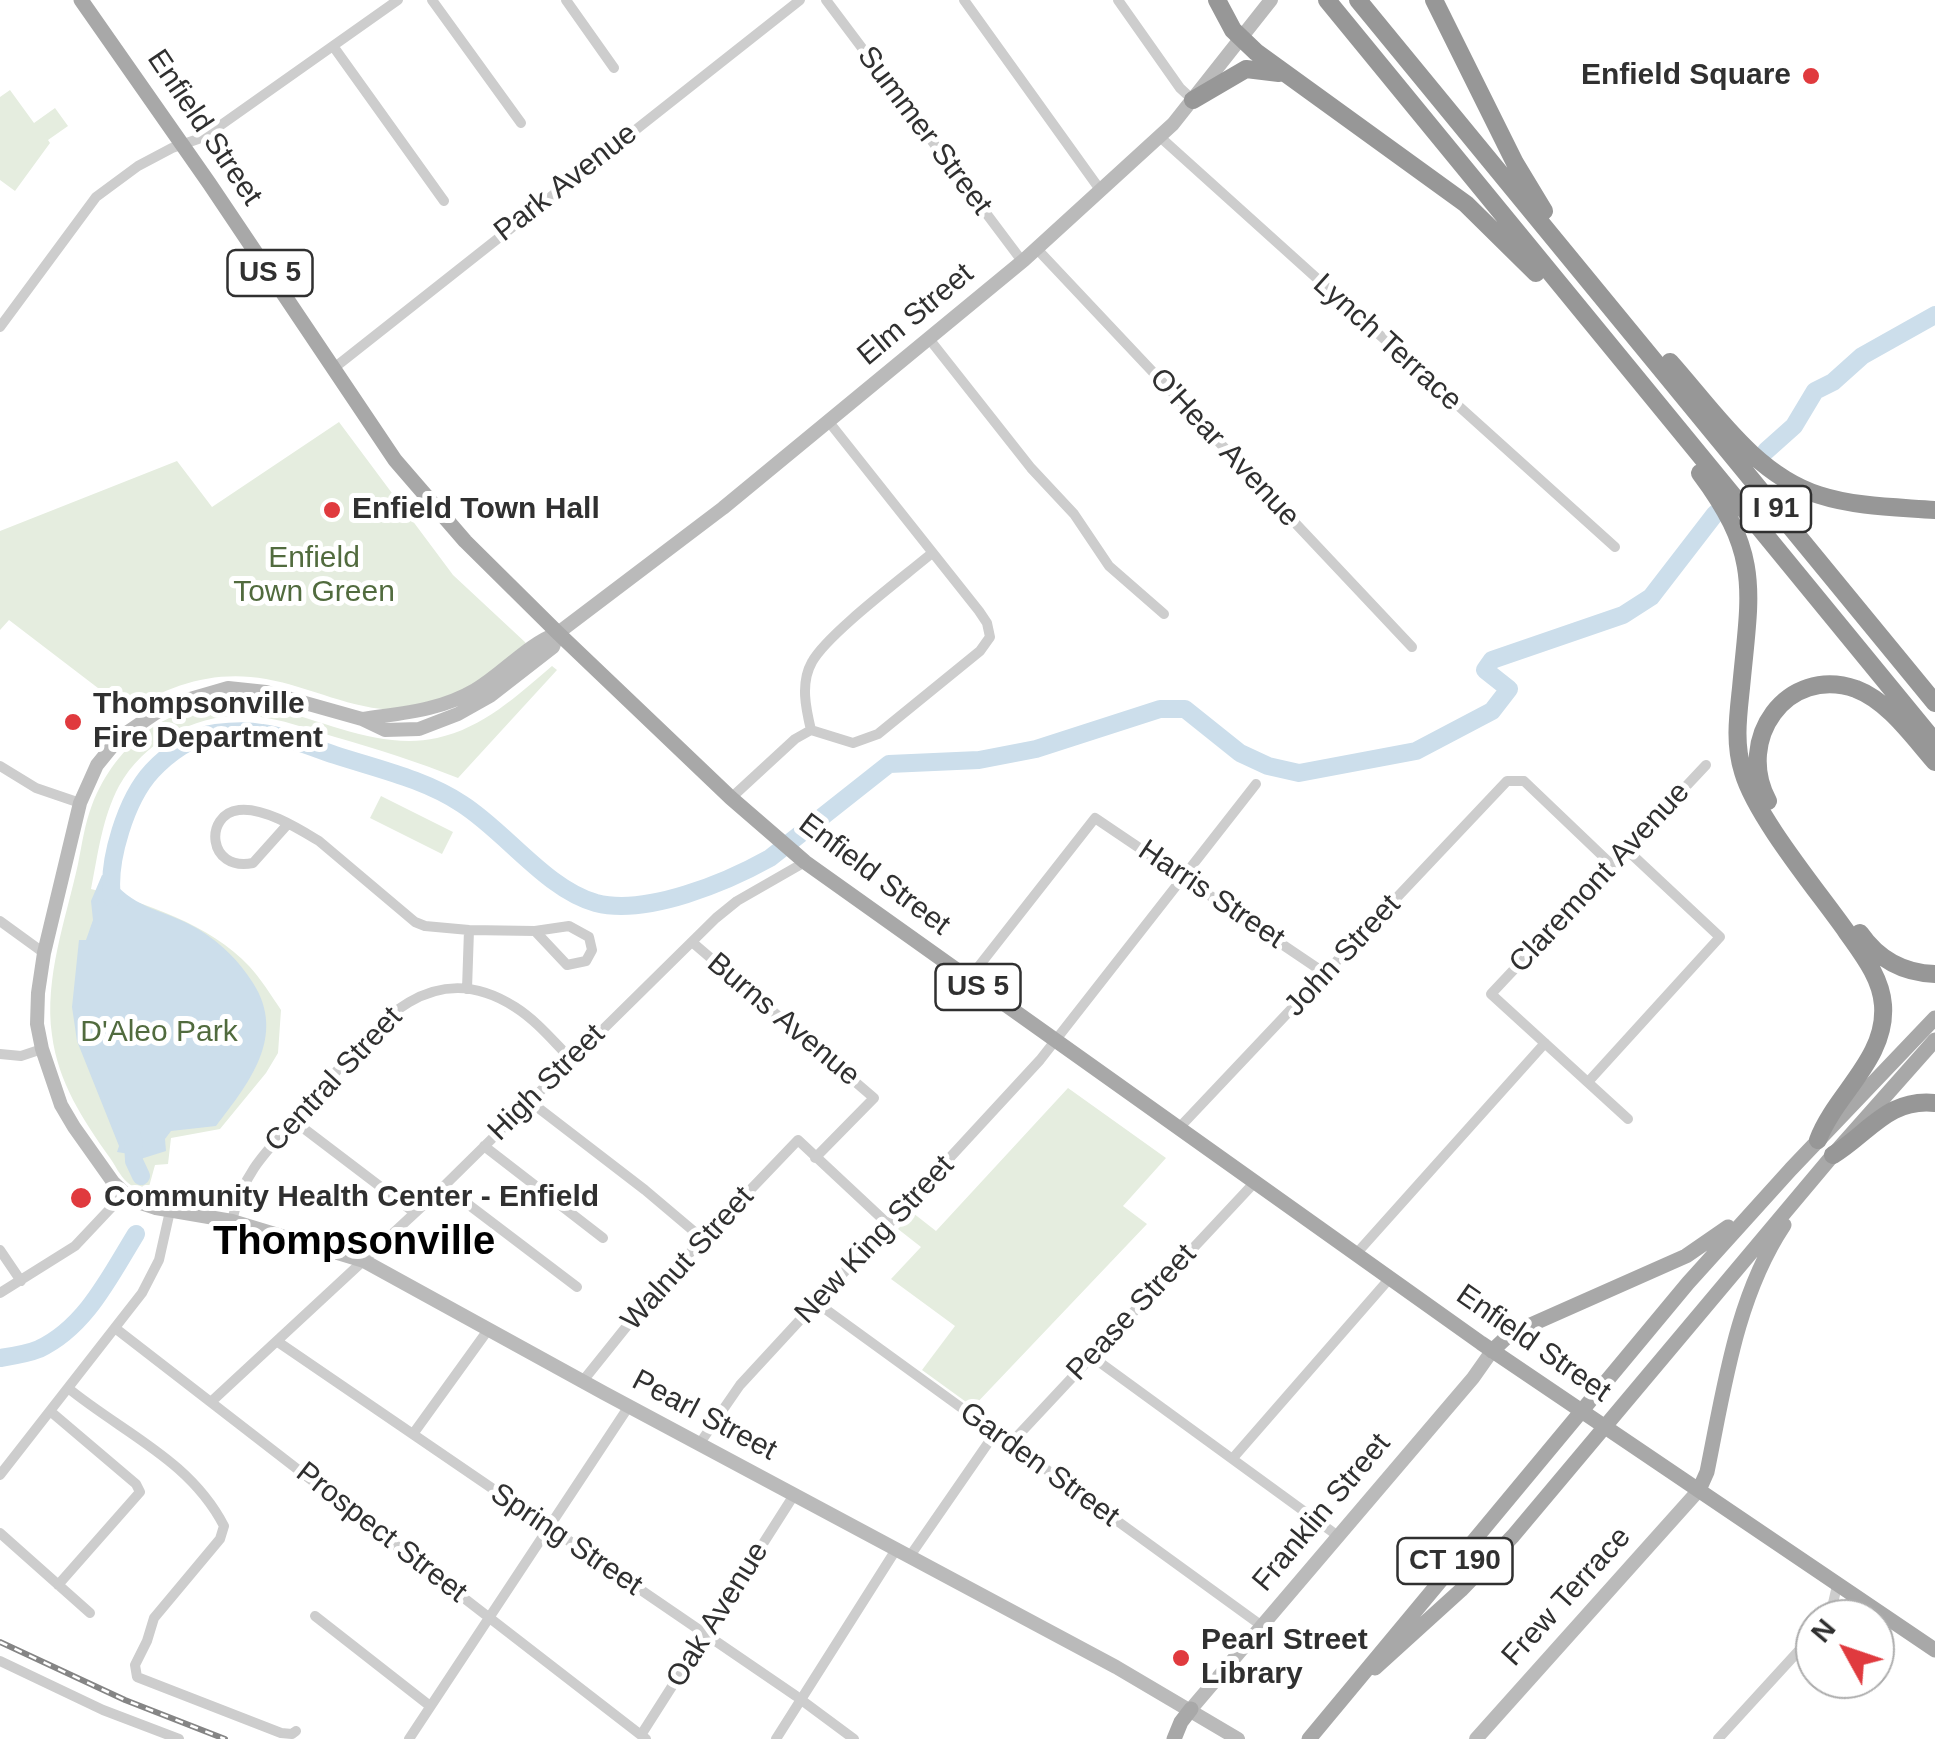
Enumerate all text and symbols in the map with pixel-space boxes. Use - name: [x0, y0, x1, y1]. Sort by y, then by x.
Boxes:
- street label: Summer Street: [849, 40, 999, 222]
- street label: Enfield Street: [139, 43, 269, 213]
- place label: Enfield Square: [1581, 58, 1791, 94]
- marker: Enfield Square: [1800, 65, 1822, 87]
- street label: Park Avenue: [487, 116, 645, 250]
- road number: US 5: [228, 250, 312, 296]
- street label: Elm Street: [851, 256, 981, 374]
- street label: Lynch Terrace: [1305, 267, 1469, 419]
- street label: O'Hear Avenue: [1141, 361, 1307, 535]
- road number: I 91: [1741, 486, 1811, 532]
- place label: Enfield Town Hall: [352, 492, 600, 528]
- marker: Enfield Town Hall: [321, 499, 343, 521]
- park label: Enfield Town Green: [233, 541, 395, 612]
- place label: Thompsonville Fire Department: [93, 687, 323, 758]
- marker: Thompsonville Fire Department: [62, 711, 84, 733]
- street label: Claremont Avenue: [1502, 775, 1698, 981]
- street label: Enfield Street: [791, 806, 957, 944]
- street label: Harris Street: [1131, 833, 1291, 957]
- street label: John Street: [1278, 888, 1408, 1024]
- street label: Burns Avenue: [699, 946, 867, 1094]
- road number: US 5: [936, 964, 1020, 1010]
- street label: Central Street: [258, 1000, 410, 1160]
- park label: D'Aleo Park: [80, 1015, 238, 1051]
- street label: High Street: [481, 1017, 613, 1149]
- street label: New King Street: [788, 1148, 962, 1332]
- place label: Community Health Center - Enfield: [104, 1180, 599, 1216]
- street label: Walnut Street: [614, 1180, 762, 1338]
- marker: Community Health Center - Enfield: [68, 1185, 94, 1211]
- district label: Thompsonville: [213, 1219, 495, 1267]
- street label: Pease Street: [1060, 1237, 1204, 1389]
- street label: Enfield Street: [1449, 1278, 1617, 1410]
- street label: Pearl Street: [626, 1363, 782, 1469]
- street label: Garden Street: [952, 1395, 1126, 1535]
- street label: Franklin Street: [1246, 1427, 1398, 1599]
- street label: Prospect Street: [288, 1455, 474, 1611]
- street label: Spring Street: [483, 1476, 649, 1604]
- street label: Frew Terrace: [1495, 1520, 1639, 1674]
- street label: Oak Avenue: [659, 1536, 777, 1694]
- road number: CT 190: [1398, 1538, 1512, 1584]
- north arrow: [1795, 1599, 1895, 1699]
- text: N: [1805, 1613, 1842, 1648]
- place label: Pearl Street Library: [1201, 1623, 1368, 1694]
- marker: Pearl Street Library: [1170, 1647, 1192, 1669]

